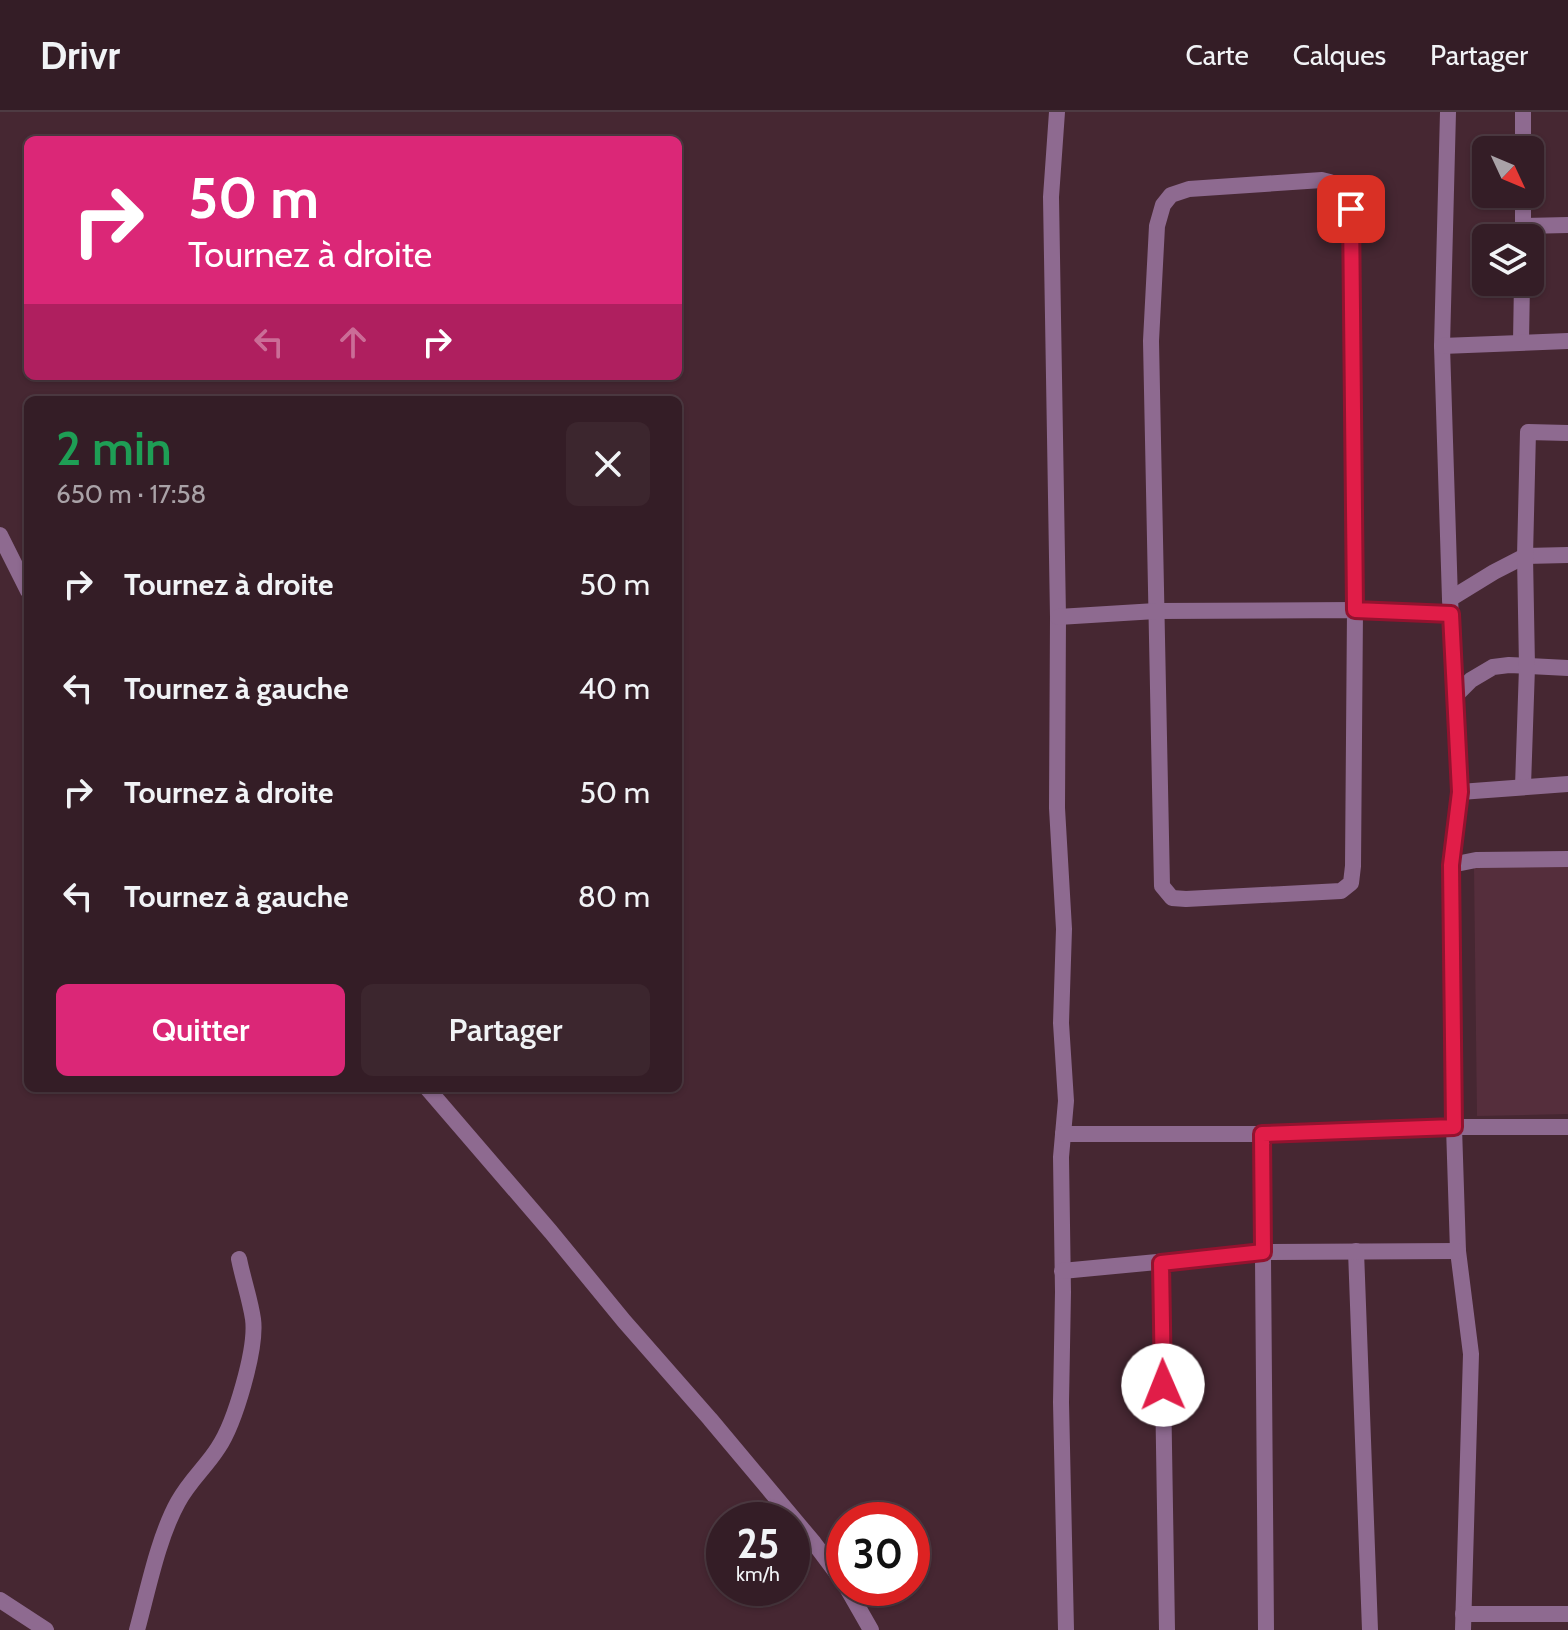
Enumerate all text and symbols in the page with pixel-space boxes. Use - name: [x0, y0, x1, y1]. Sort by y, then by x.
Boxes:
- text: Drivr: [40, 32, 120, 79]
- text: Carte: [1186, 38, 1249, 72]
- text: Calques: [1293, 38, 1386, 72]
- text: Partager: [1430, 38, 1528, 72]
- north arrow: [1472, 136, 1544, 208]
- map controls: [1472, 136, 1544, 296]
- text: 50 m: [188, 164, 319, 232]
- icon: right: [56, 168, 160, 272]
- pin: [1317, 175, 1385, 243]
- icon: arrive: [1329, 187, 1373, 231]
- button: layers: [1472, 224, 1544, 296]
- text: Tournez à droite: [188, 232, 432, 276]
- icon: left: [247, 320, 291, 364]
- icon: ahead: [331, 320, 375, 364]
- icon: right: [415, 320, 459, 364]
- text: 2 min: [56, 419, 172, 477]
- button: close: [566, 422, 650, 506]
- text: 650 m · 17:58: [56, 478, 206, 510]
- icon: right: [56, 562, 100, 606]
- text: Tournez à droite: [124, 566, 333, 603]
- text: 50 m: [580, 566, 650, 603]
- icon: left: [56, 666, 100, 710]
- text: Tournez à gauche: [124, 670, 349, 707]
- text: 40 m: [579, 670, 650, 707]
- icon: right: [56, 770, 100, 814]
- text: Tournez à droite: [124, 774, 333, 811]
- text: 50 m: [580, 774, 650, 811]
- icon: left: [56, 874, 100, 918]
- text: Tournez à gauche: [124, 878, 349, 915]
- text: 80 m: [578, 878, 650, 915]
- button: Quitter: [56, 984, 345, 1076]
- button: Partager: [361, 984, 650, 1076]
- position arrow: [1121, 1343, 1205, 1427]
- speed limit sign: 30: [826, 1502, 930, 1606]
- text: 25: [737, 1519, 779, 1568]
- text: km/h: [736, 1562, 780, 1586]

